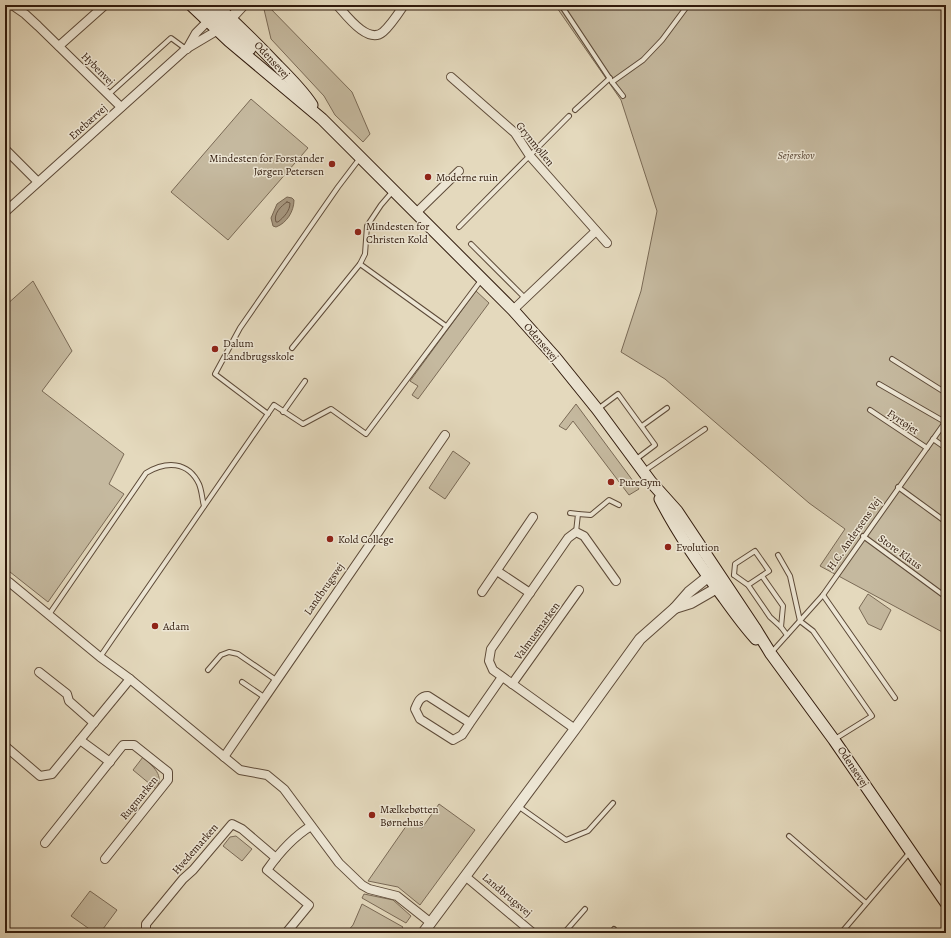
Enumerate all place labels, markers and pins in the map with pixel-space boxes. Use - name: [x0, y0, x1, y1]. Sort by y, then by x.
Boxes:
- place label: Mindesten for Forstander Jørgen Petersen: [209, 151, 324, 179]
- marker: Mindesten for Forstander Jørgen Petersen: [327, 159, 337, 169]
- place label: Moderne ruin: [436, 170, 498, 185]
- marker: Moderne ruin: [423, 172, 433, 182]
- place label: Mindesten for Christen Kold: [366, 219, 429, 247]
- marker: Mindesten for Christen Kold: [353, 227, 363, 237]
- place label: Dalum Landbrugsskole: [223, 336, 294, 364]
- marker: Dalum Landbrugsskole: [210, 344, 220, 354]
- place label: PureGym: [619, 475, 661, 490]
- marker: PureGym: [606, 477, 616, 487]
- place label: Kold College: [338, 532, 394, 547]
- marker: Kold College: [325, 534, 335, 544]
- place label: Evolution: [676, 540, 719, 555]
- marker: Evolution: [663, 542, 673, 552]
- place label: Adam: [162, 619, 189, 634]
- marker: Adam: [150, 621, 160, 631]
- place label: Mælkebøtten Børnehus: [380, 802, 439, 830]
- marker: Mælkebøtten Børnehus: [367, 810, 377, 820]

